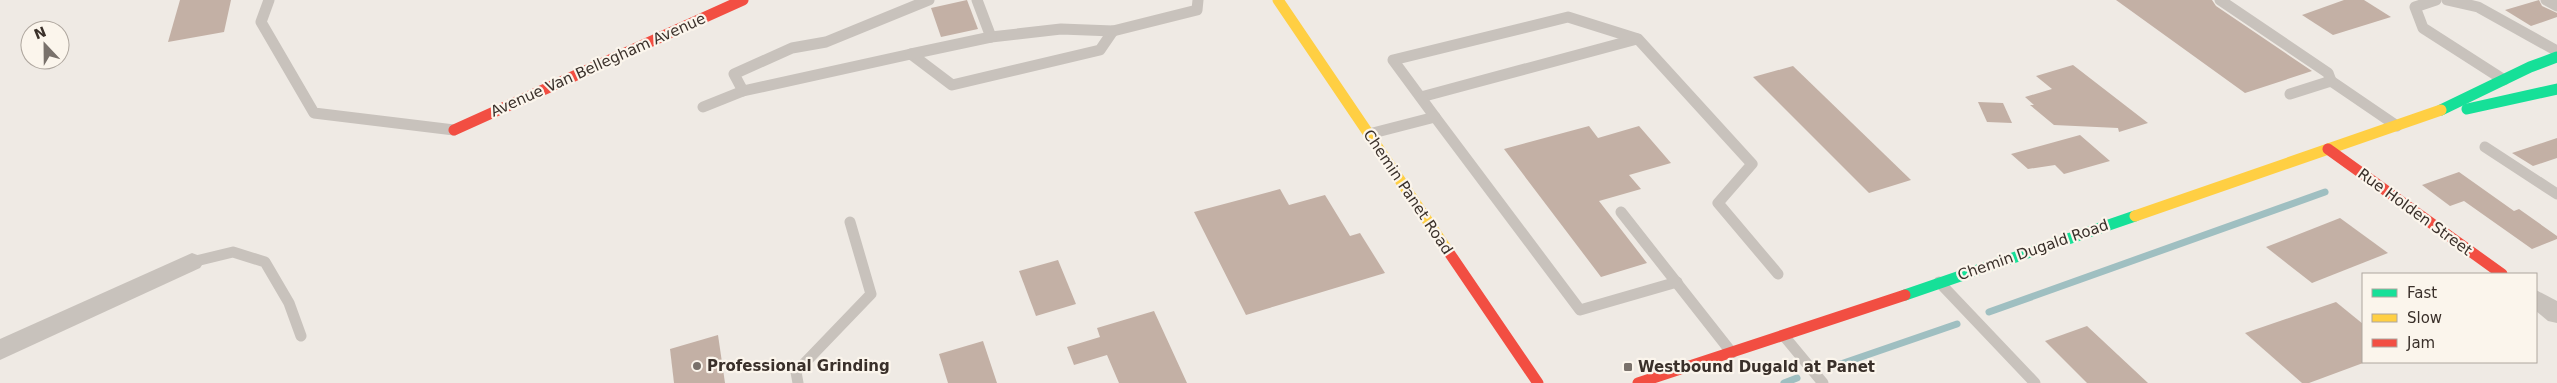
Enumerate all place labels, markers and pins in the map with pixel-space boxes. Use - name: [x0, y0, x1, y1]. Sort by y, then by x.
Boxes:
- place label: Professional Grinding: [707, 357, 890, 375]
- place label: Westbound Dugald at Panet: [1638, 358, 1875, 376]
- marker: Professional Grinding: [691, 360, 703, 372]
- marker: Westbound Dugald at Panet: [1622, 361, 1634, 373]

